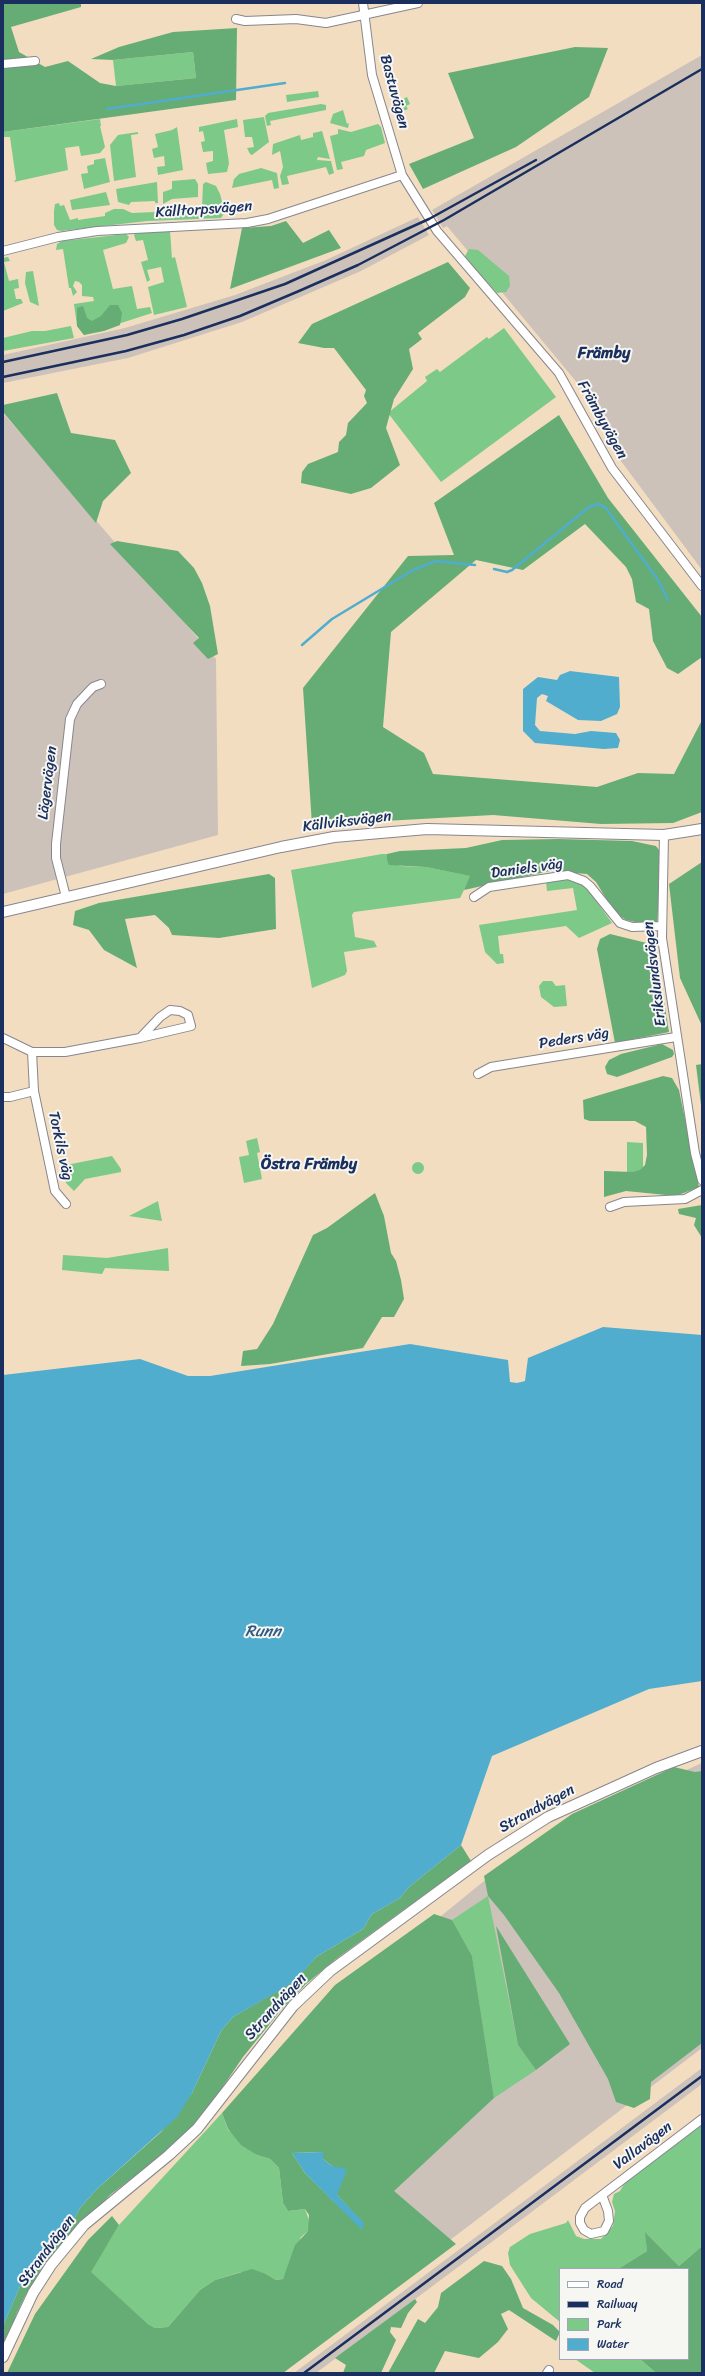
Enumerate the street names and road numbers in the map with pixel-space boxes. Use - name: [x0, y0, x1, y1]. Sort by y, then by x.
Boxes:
- street label: Bastuvägen: [375, 53, 413, 131]
- street label: Källtorpsvägen: [155, 198, 253, 222]
- street label: Främbyvägen: [573, 378, 631, 462]
- street label: Lägervägen: [35, 745, 61, 821]
- street label: Källviksvägen: [302, 808, 392, 836]
- street label: Daniels väg: [490, 855, 564, 883]
- street label: Erikslundsvägen: [640, 920, 670, 1028]
- street label: Peders väg: [538, 1025, 610, 1053]
- street label: Torkils väg: [44, 1110, 76, 1182]
- street label: Strandvägen: [496, 1781, 578, 1837]
- street label: Strandvägen: [241, 1970, 311, 2044]
- street label: Vallavägen: [610, 2118, 676, 2174]
- street label: Strandvägen: [15, 2212, 79, 2290]

